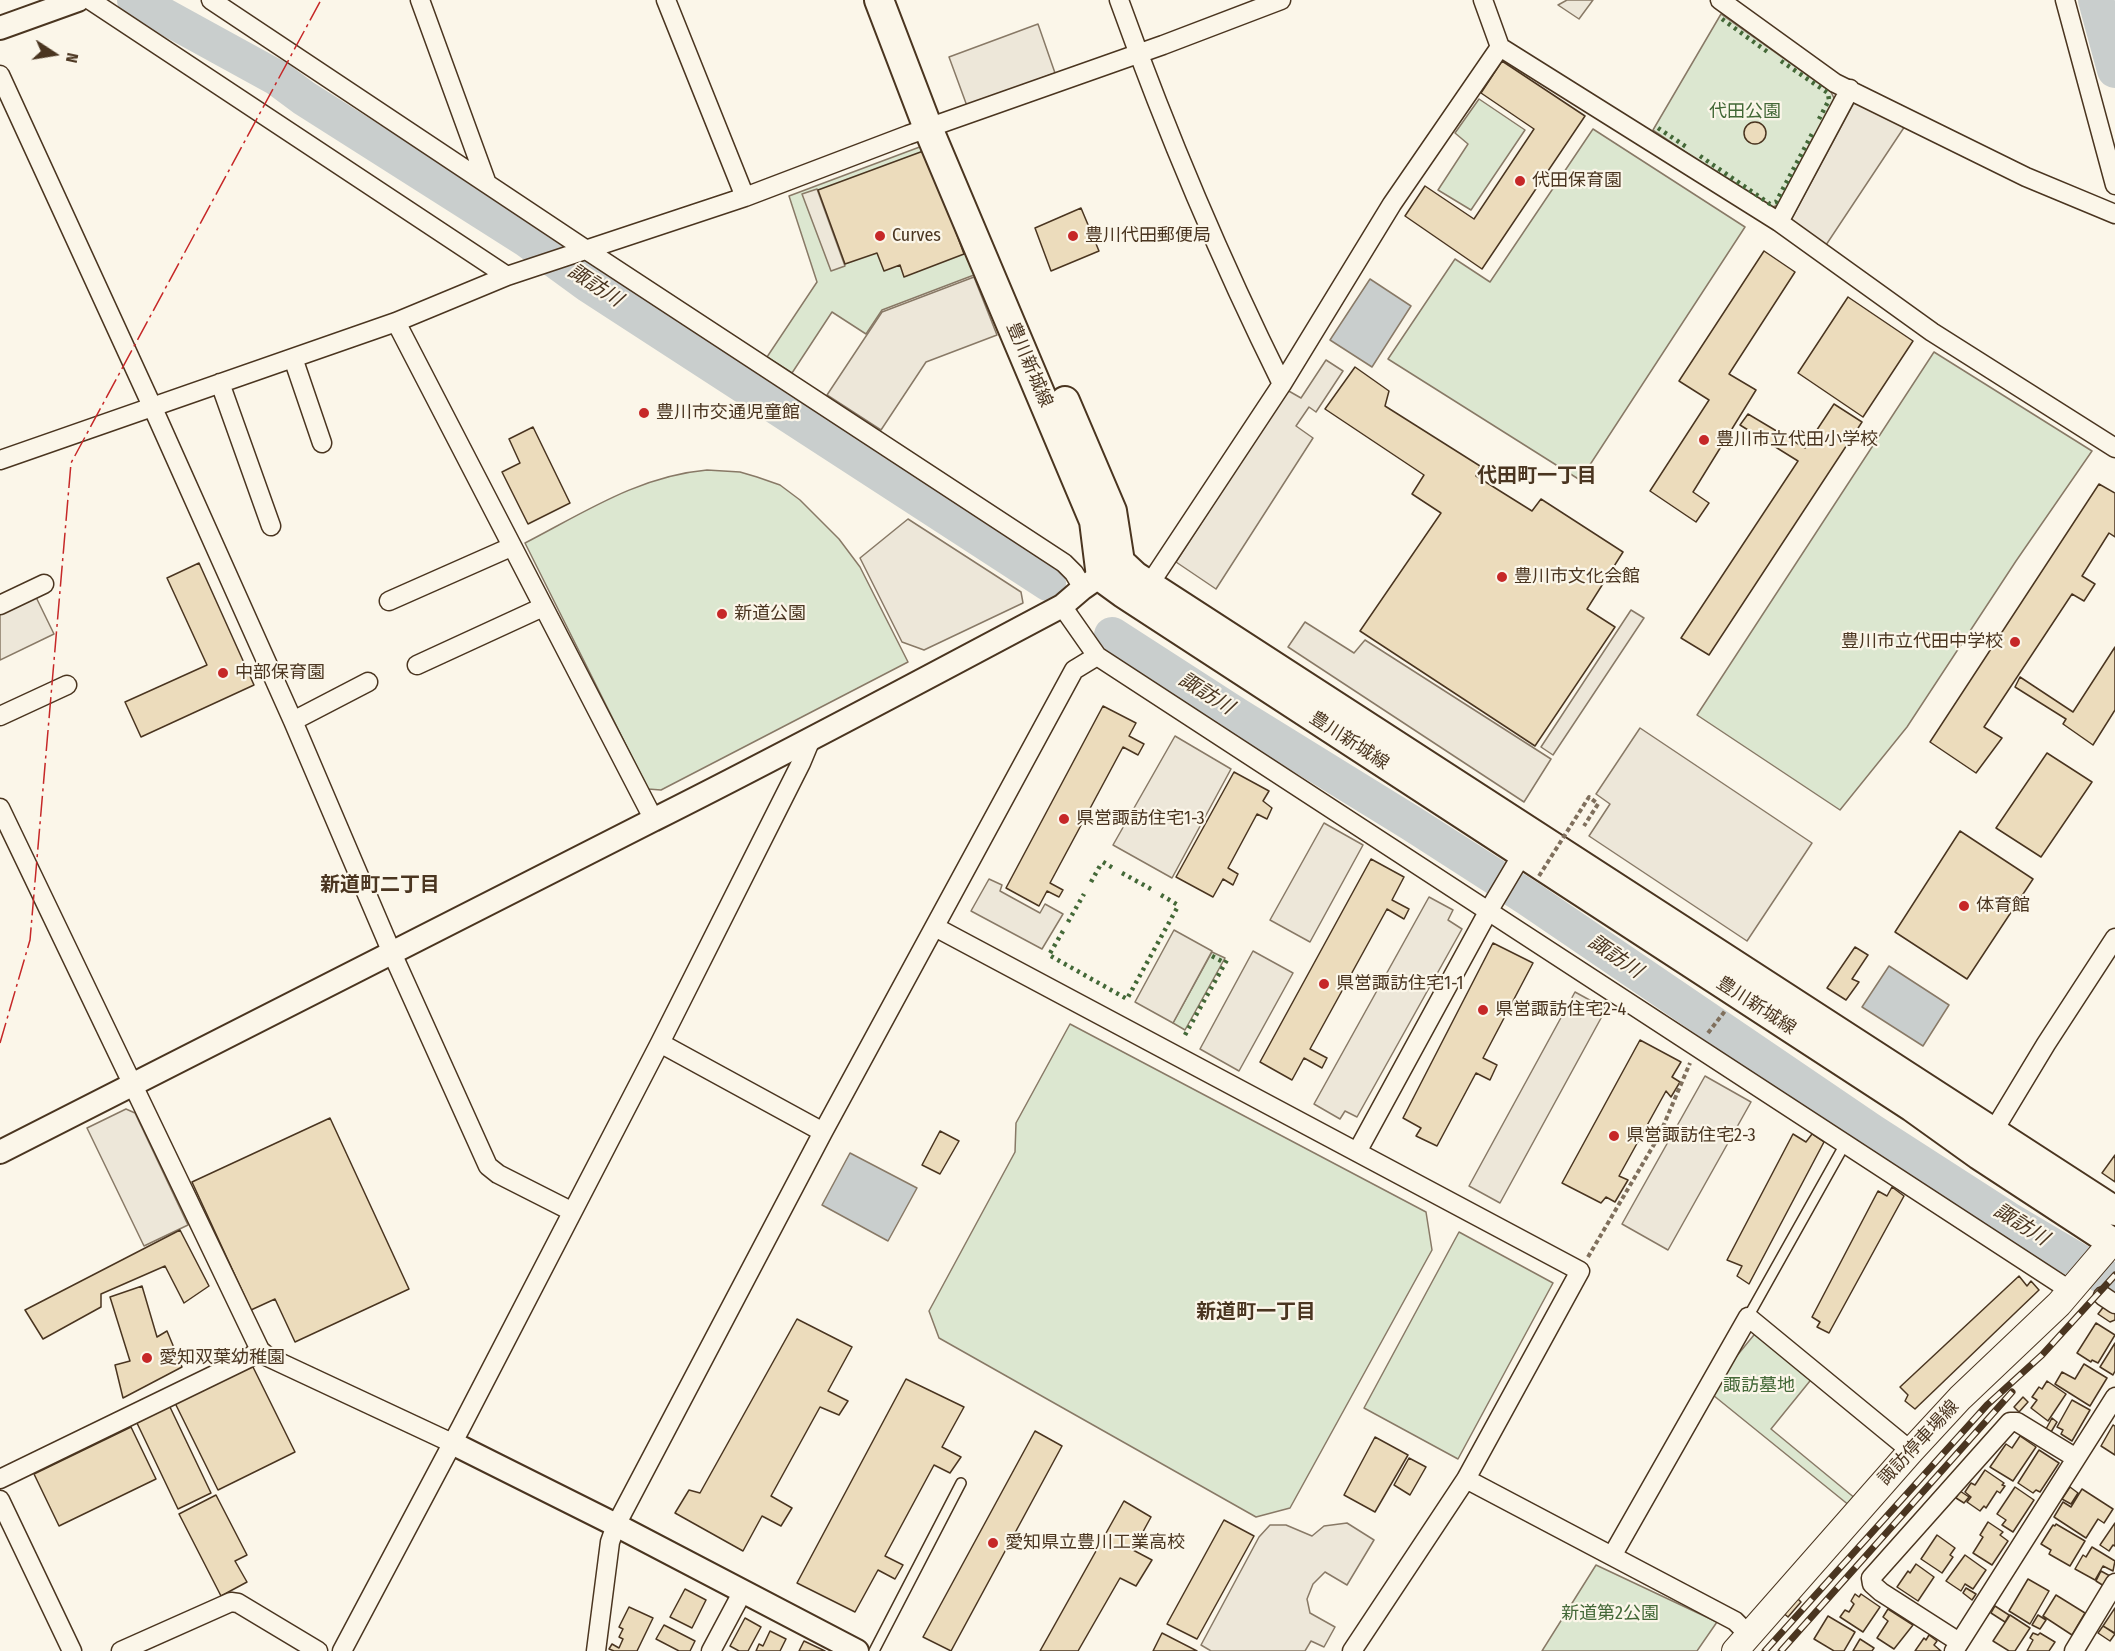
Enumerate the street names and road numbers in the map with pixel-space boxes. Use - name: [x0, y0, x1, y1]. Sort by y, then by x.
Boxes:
- street label: 豊川新城線: [1001, 319, 1057, 411]
- street label: 豊川新城線: [1305, 707, 1393, 775]
- street label: 豊川新城線: [1712, 972, 1800, 1040]
- street label: 諏訪停車場線: [1874, 1396, 1964, 1490]

